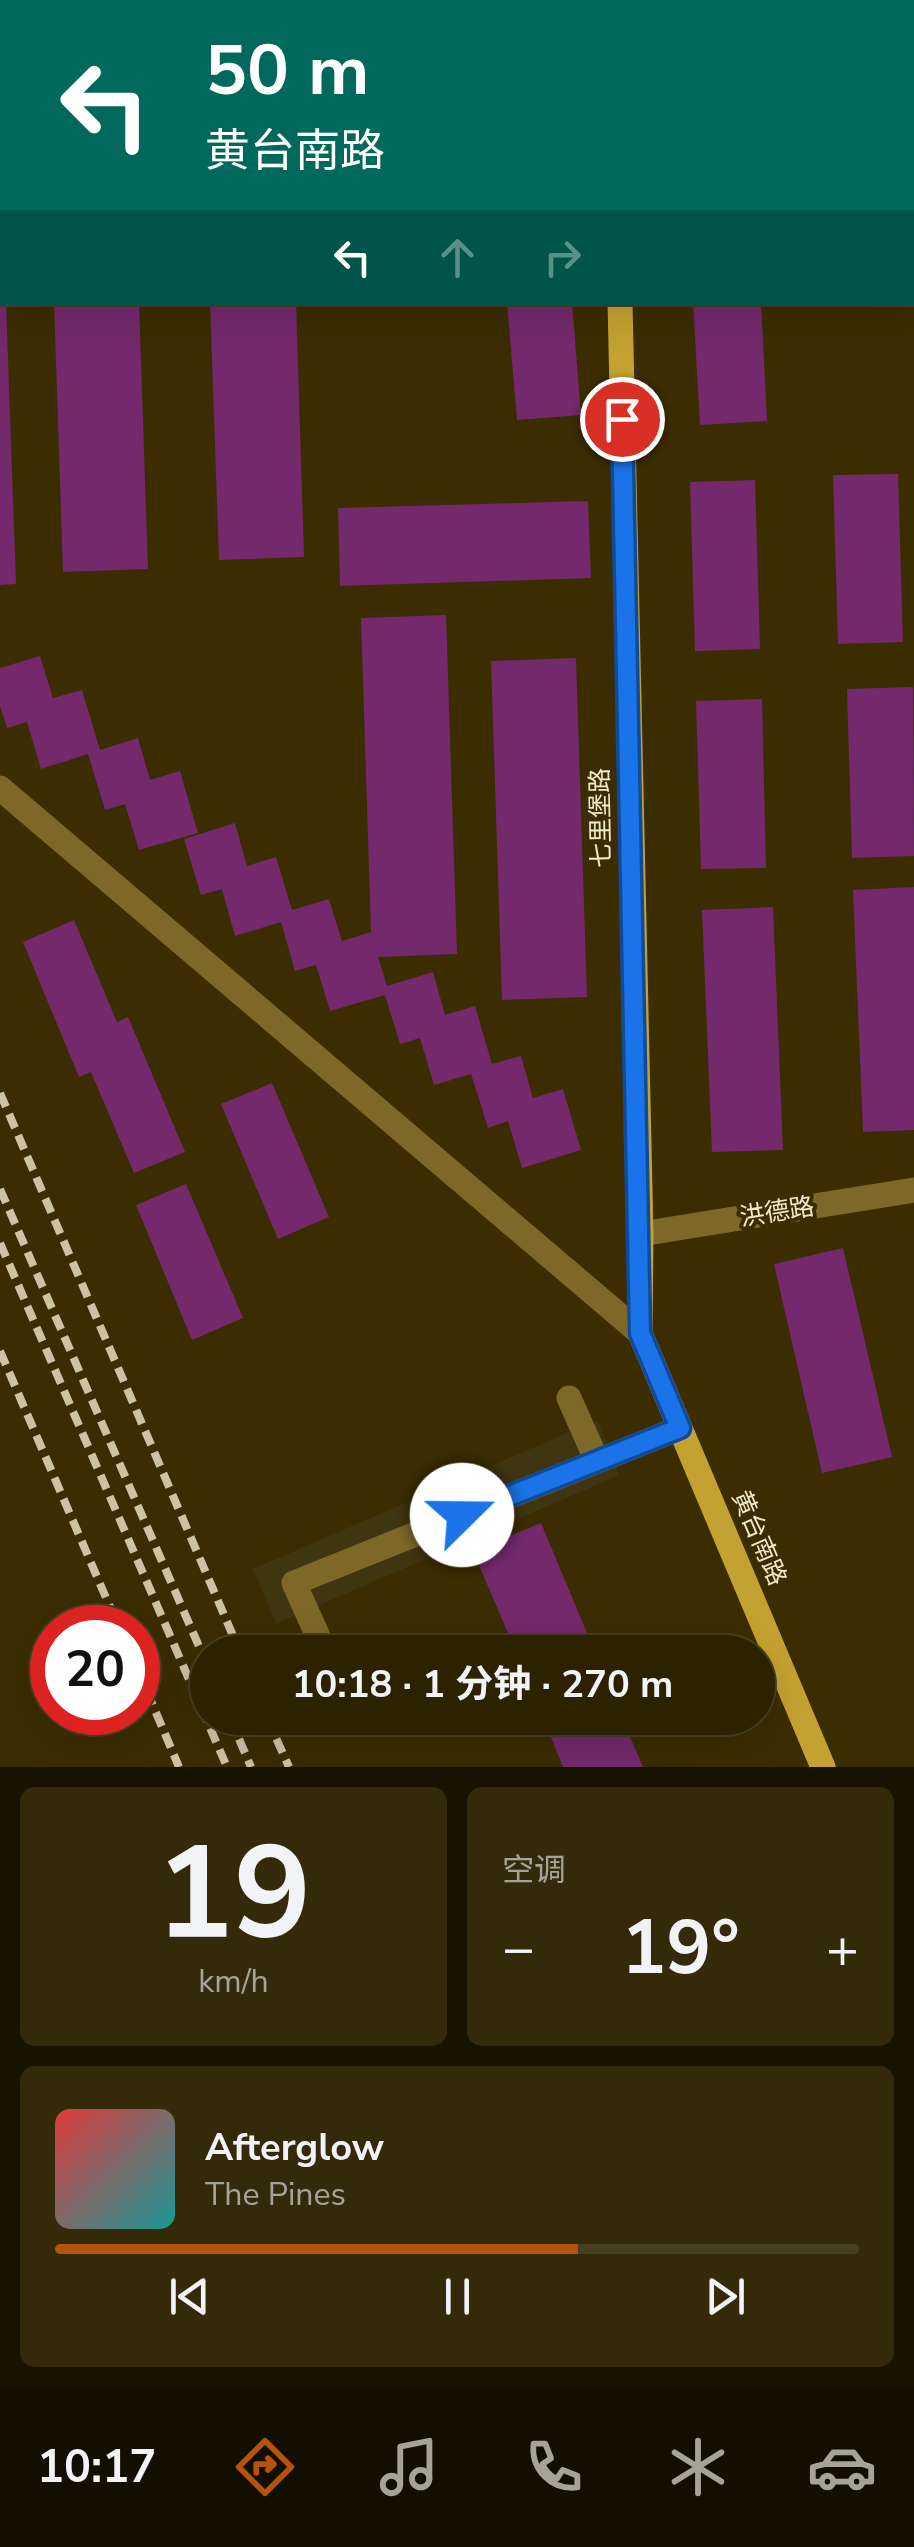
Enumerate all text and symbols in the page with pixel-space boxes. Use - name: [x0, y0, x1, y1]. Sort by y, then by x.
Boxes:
- text: 50 m: [205, 23, 369, 119]
- icon: left: [40, 40, 170, 170]
- text: 黄台南路: [205, 121, 385, 182]
- icon: left: [325, 230, 380, 285]
- icon: ahead: [430, 230, 485, 285]
- icon: right: [535, 230, 590, 285]
- pin: [580, 377, 665, 462]
- icon: arrive: [595, 392, 650, 447]
- street label: 七里堡路: [583, 768, 619, 868]
- street label: 洪德路: [737, 1189, 817, 1235]
- position arrow: [410, 1463, 514, 1567]
- street label: 黄台南路: [724, 1485, 794, 1591]
- speed limit sign: 20: [30, 1605, 160, 1735]
- text: 10:18 · 1 分钟 · 270 m: [292, 1659, 673, 1710]
- text: 19: [155, 1806, 312, 1983]
- text: 空调: [502, 1849, 566, 1892]
- text: 19°: [621, 1897, 740, 1999]
- text: −: [502, 1911, 535, 1986]
- text: +: [826, 1911, 859, 1986]
- text: km/h: [198, 1960, 269, 2003]
- text: Afterglow: [205, 2122, 384, 2173]
- text: The Pines: [205, 2173, 346, 2216]
- icon: previous: [162, 2269, 217, 2324]
- icon: pause: [430, 2269, 485, 2324]
- icon: next: [698, 2269, 753, 2324]
- icon: directions: [230, 2432, 300, 2502]
- icon: music: [374, 2432, 444, 2502]
- icon: phone: [519, 2432, 589, 2502]
- icon: climate: [663, 2432, 733, 2502]
- icon: car: [807, 2432, 877, 2502]
- text: 10:17: [37, 2437, 156, 2498]

